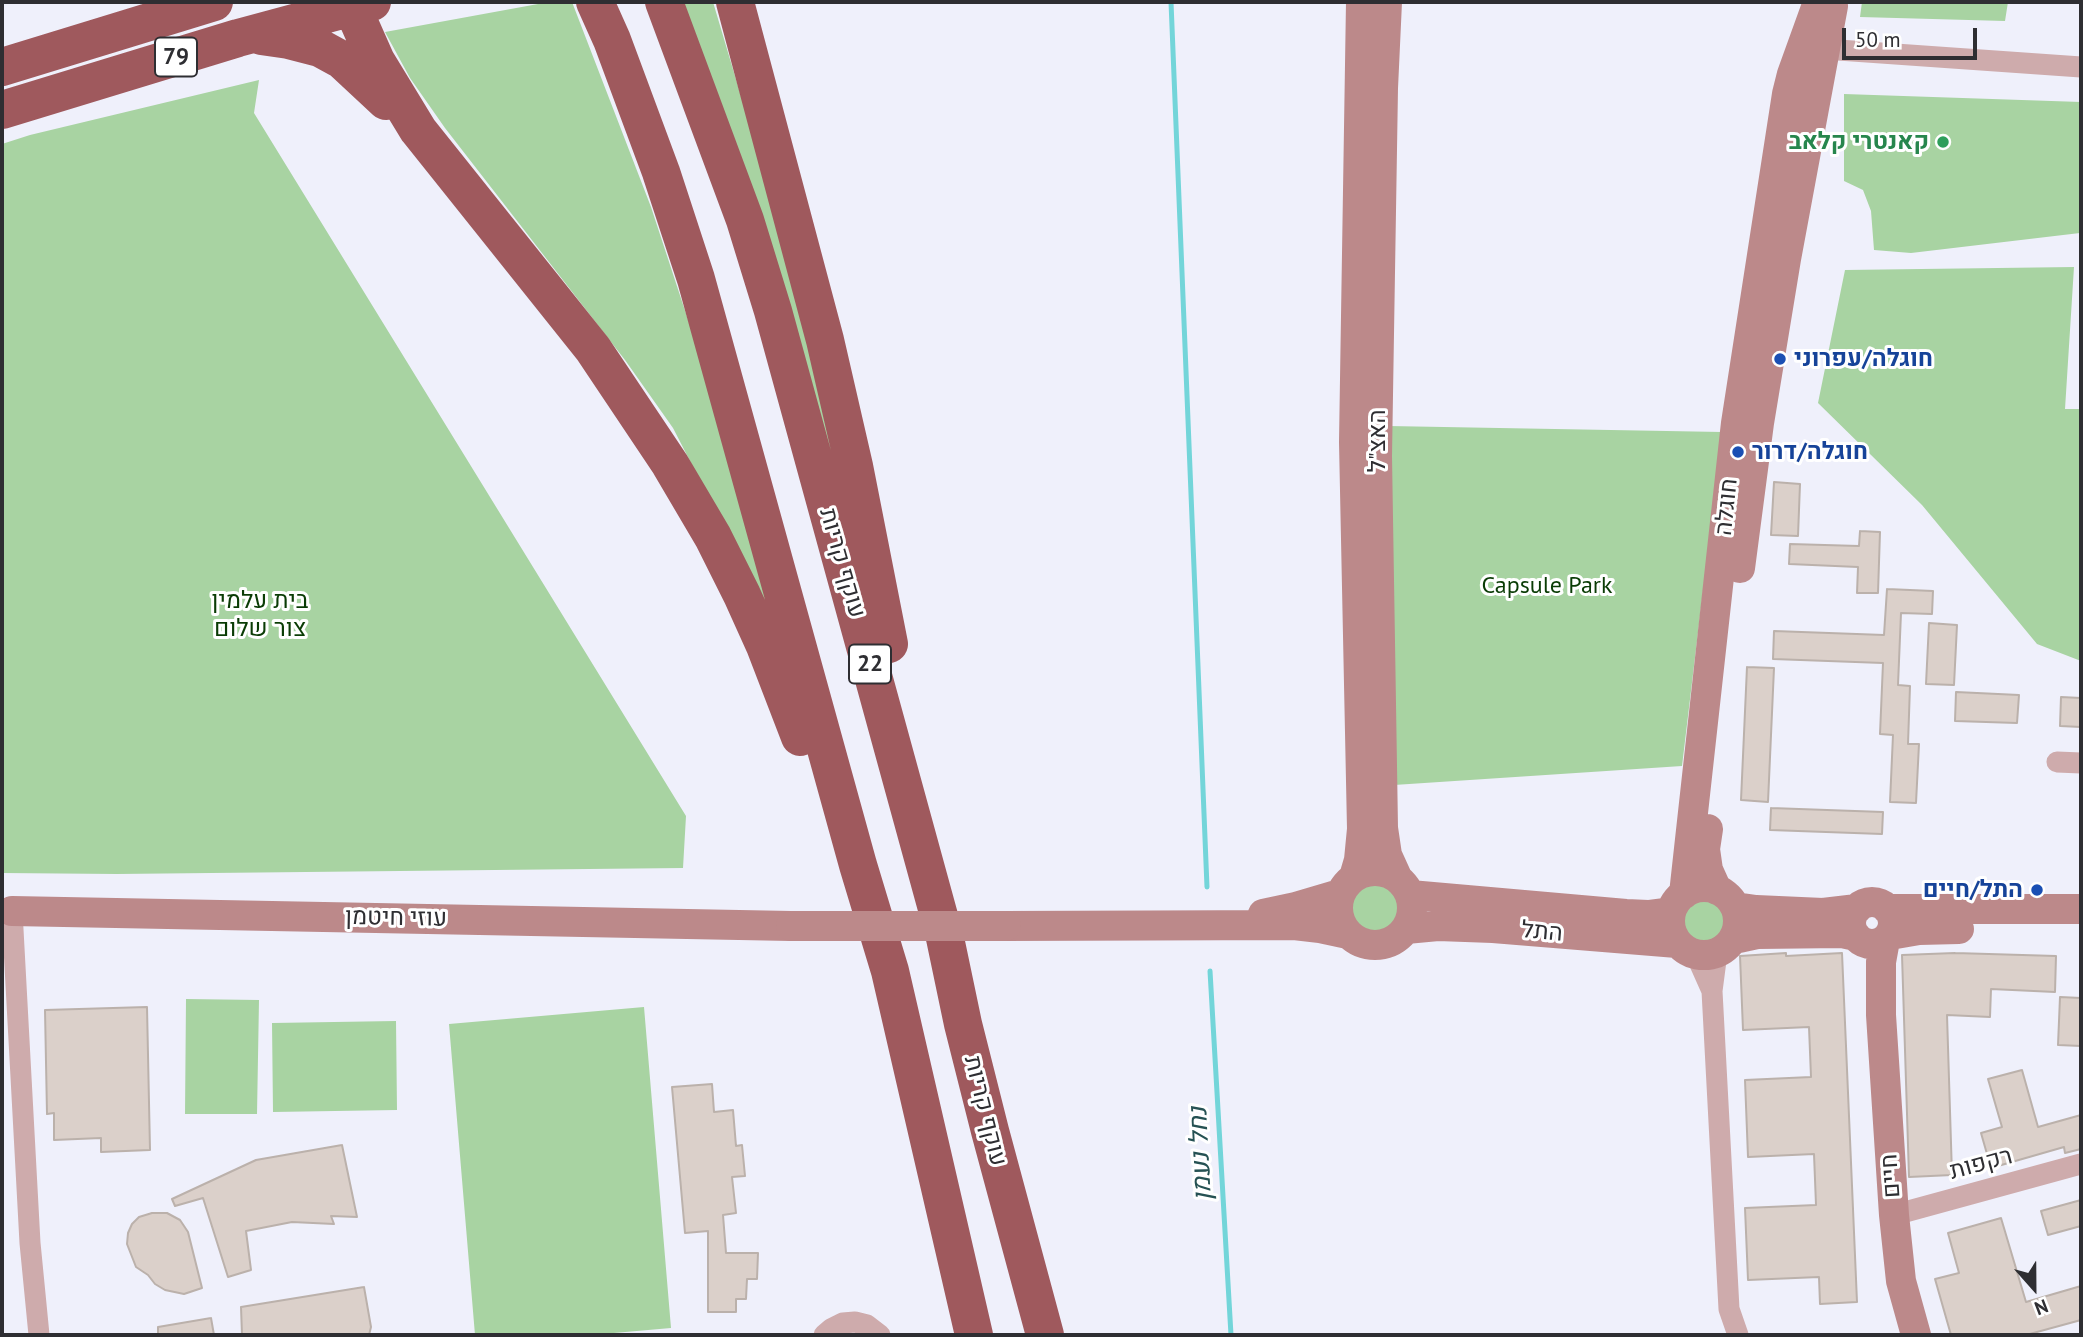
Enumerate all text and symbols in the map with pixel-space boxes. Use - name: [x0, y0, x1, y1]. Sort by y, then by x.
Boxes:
- scale bar: [1845, 14, 1980, 58]
- text: 50 m: [1855, 26, 1901, 53]
- road number: 79: [155, 38, 197, 76]
- place label: קאנטרי קלאב: [1789, 128, 1929, 156]
- marker: קאנטרי קלאב: [1935, 134, 1951, 150]
- place label: חוגלה/עפרוני: [1794, 345, 1933, 373]
- marker: חוגלה/עפרוני: [1772, 351, 1788, 367]
- street label: האצ"ל: [1364, 410, 1392, 472]
- place label: חוגלה/דרור: [1752, 438, 1868, 466]
- marker: חוגלה/דרור: [1730, 444, 1746, 460]
- street label: חוגלה: [1710, 477, 1744, 537]
- street label: עוקף קריות: [813, 505, 871, 621]
- park label: Capsule Park: [1482, 572, 1612, 600]
- park label: בית עלמין צור שלום: [212, 587, 308, 643]
- road number: 22: [849, 644, 891, 684]
- place label: התל/חיים: [1923, 876, 2023, 904]
- marker: התל/חיים: [2029, 882, 2045, 898]
- street label: עוזי חיטמן: [345, 903, 447, 933]
- street label: התל: [1520, 916, 1564, 948]
- street label: עוקף קריות: [957, 1053, 1013, 1169]
- water label: נחל נעמן: [1183, 1106, 1219, 1202]
- street label: רקפות: [1946, 1142, 2016, 1186]
- street label: חיים: [1875, 1153, 1907, 1199]
- north arrow: [1999, 1253, 2069, 1323]
- text: N: [2031, 1294, 2052, 1321]

